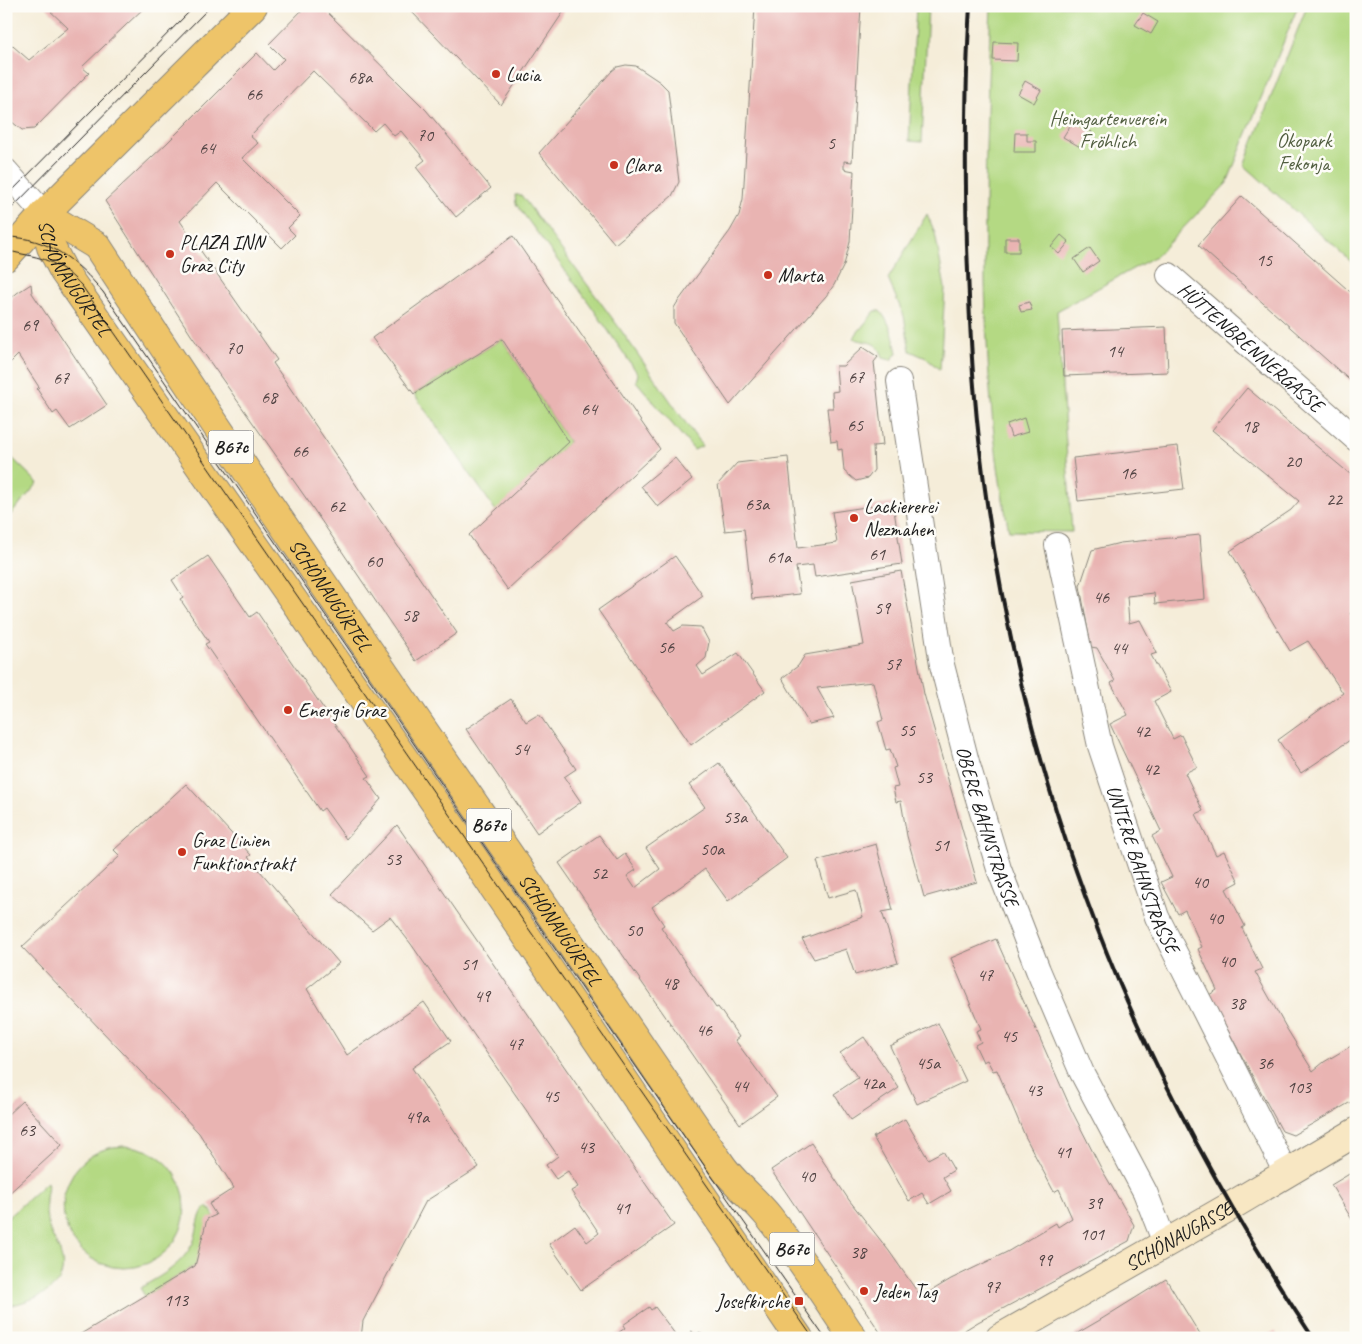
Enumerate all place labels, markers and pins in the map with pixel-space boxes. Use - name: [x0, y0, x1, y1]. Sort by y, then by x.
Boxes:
- place label: Lucia: [506, 62, 542, 87]
- marker: Lucia: [490, 68, 502, 80]
- place label: Clara: [624, 153, 663, 178]
- marker: Clara: [608, 159, 620, 171]
- place label: PLAZA INN Graz City: [180, 230, 267, 278]
- marker: PLAZA INN Graz City: [164, 248, 176, 260]
- place label: Marta: [778, 263, 825, 288]
- marker: Marta: [762, 269, 774, 281]
- place label: Lackiererei Nezmahen: [864, 494, 939, 542]
- marker: Lackiererei Nezmahen: [848, 512, 860, 524]
- place label: Energie Graz: [298, 698, 387, 723]
- marker: Energie Graz: [282, 704, 294, 716]
- place label: Graz Linien Funktionstrakt: [192, 828, 298, 876]
- marker: Graz Linien Funktionstrakt: [176, 846, 188, 858]
- place label: Jeden Tag: [873, 1279, 939, 1304]
- marker: Jeden Tag: [858, 1285, 870, 1297]
- place label: Josefkirche: [715, 1289, 790, 1314]
- marker: Josefkirche: [793, 1295, 805, 1307]

